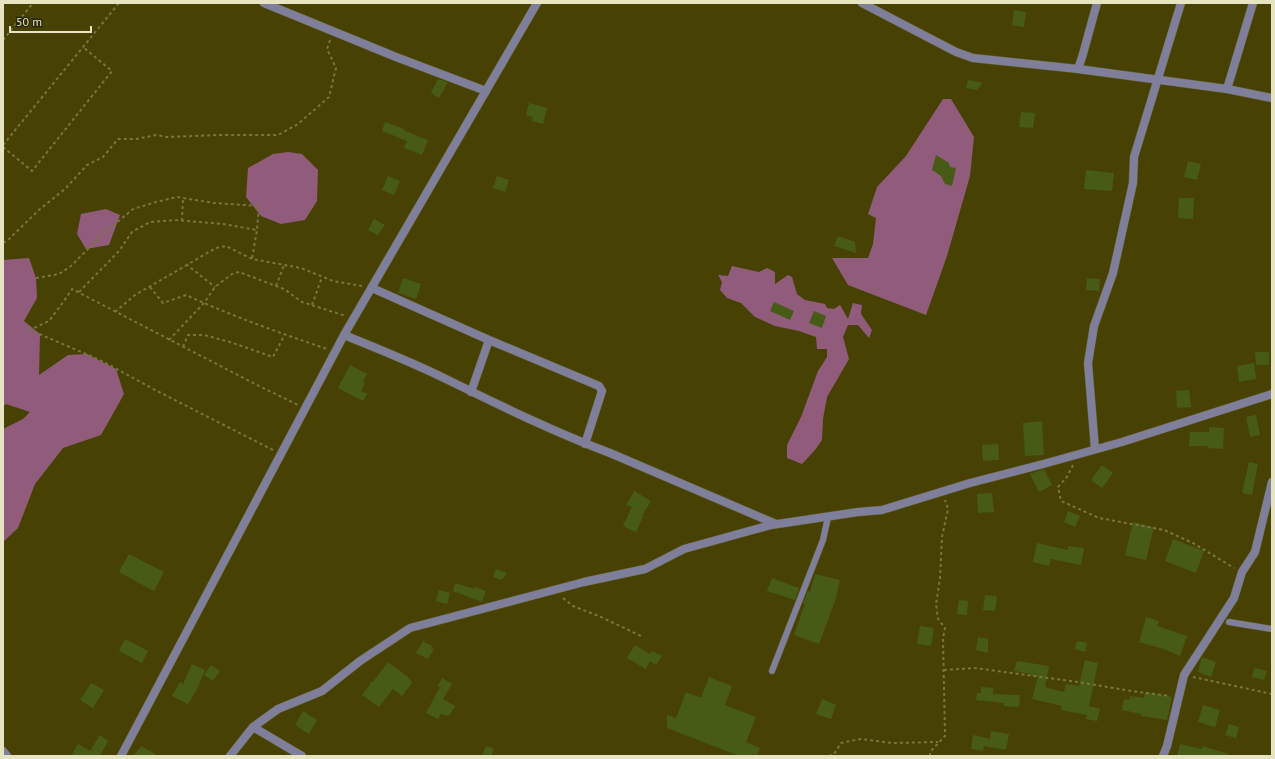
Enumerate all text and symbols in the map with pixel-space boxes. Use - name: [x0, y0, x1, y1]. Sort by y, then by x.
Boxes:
- scale bar: [10, 8, 91, 34]
- text: 50 m: [16, 14, 42, 29]

